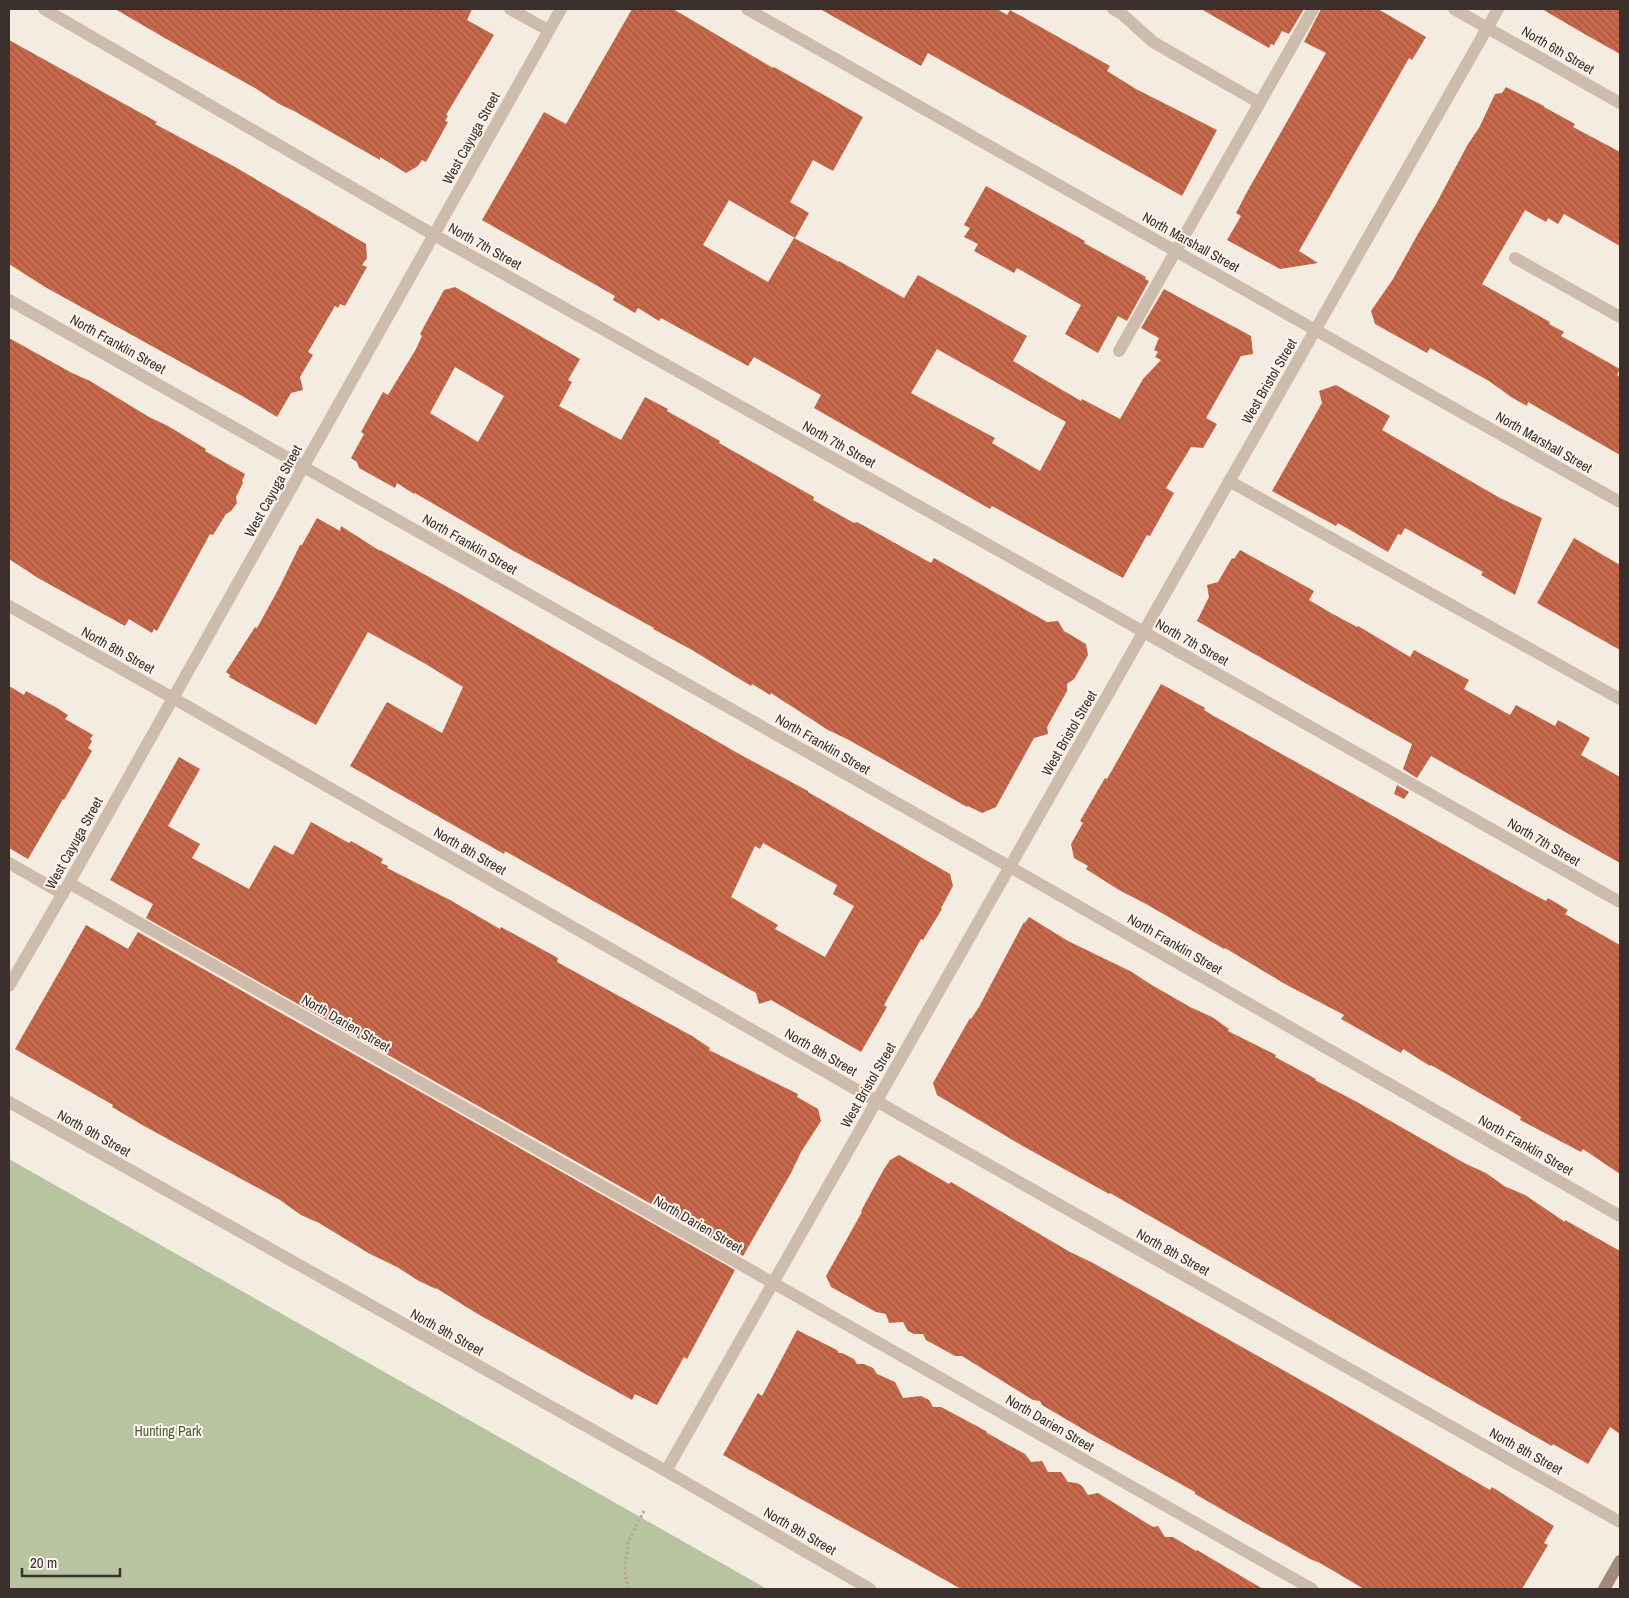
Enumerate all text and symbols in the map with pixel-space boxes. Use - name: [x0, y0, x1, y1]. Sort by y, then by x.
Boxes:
- street label: North 6th Street: [1518, 22, 1598, 78]
- street label: West Cayuga Street: [438, 89, 504, 187]
- street label: North Marshall Street: [1139, 208, 1243, 276]
- street label: North 7th Street: [445, 218, 525, 274]
- street label: North Franklin Street: [67, 310, 169, 378]
- street label: West Bristol Street: [1237, 335, 1301, 427]
- street label: North Marshall Street: [1493, 407, 1595, 477]
- street label: North 7th Street: [799, 416, 879, 472]
- street label: West Cayuga Street: [240, 442, 306, 540]
- street label: North Franklin Street: [419, 510, 521, 578]
- street label: North 7th Street: [1152, 614, 1232, 670]
- street label: North 8th Street: [78, 622, 158, 678]
- street label: West Bristol Street: [1037, 687, 1101, 779]
- street label: North Franklin Street: [772, 710, 874, 778]
- street label: West Cayuga Street: [41, 794, 107, 892]
- street label: North 7th Street: [1504, 814, 1584, 870]
- street label: North 8th Street: [430, 823, 510, 879]
- street label: North Franklin Street: [1124, 910, 1226, 978]
- street label: North Darien Street: [298, 990, 394, 1056]
- street label: North 8th Street: [781, 1024, 861, 1080]
- street label: West Bristol Street: [836, 1039, 900, 1131]
- street label: North 9th Street: [54, 1105, 134, 1161]
- street label: North Franklin Street: [1475, 1111, 1577, 1179]
- street label: North Darien Street: [650, 1191, 746, 1257]
- street label: North 8th Street: [1133, 1224, 1213, 1280]
- street label: North 9th Street: [407, 1304, 487, 1360]
- street label: North Darien Street: [1002, 1390, 1098, 1456]
- park label: Hunting Park: [134, 1422, 202, 1440]
- street label: North 8th Street: [1486, 1423, 1566, 1479]
- street label: North 9th Street: [760, 1503, 840, 1559]
- scale bar: [22, 1546, 120, 1578]
- text: 20 m: [30, 1552, 57, 1573]

